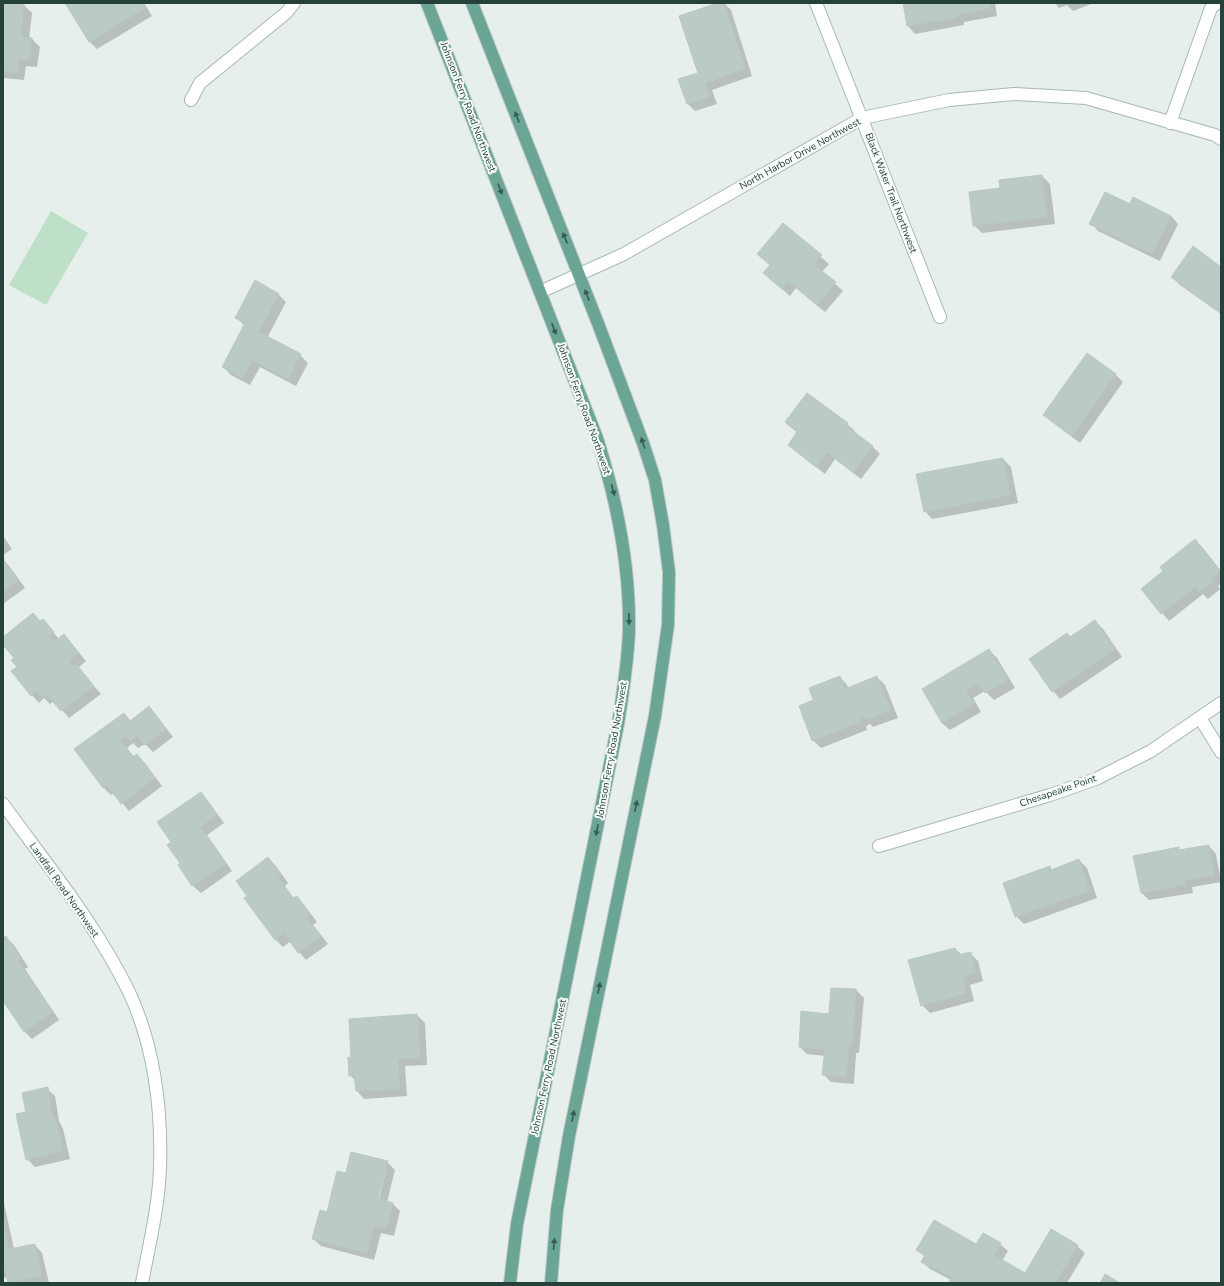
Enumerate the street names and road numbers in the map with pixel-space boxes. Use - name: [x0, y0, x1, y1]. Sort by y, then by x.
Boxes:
- street label: Johnson Ferry Road Northwest: [436, 39, 499, 175]
- street label: North Harbor Drive Northwest: [737, 114, 864, 193]
- street label: Black Water Trail Northwest: [862, 131, 921, 256]
- street label: Johnson Ferry Road Northwest: [553, 341, 614, 477]
- street label: Johnson Ferry Road Northwest: [593, 680, 631, 820]
- street label: Chesapeake Point: [1018, 771, 1099, 811]
- street label: Landfall Road Northwest: [26, 840, 102, 941]
- street label: Johnson Ferry Road Northwest: [528, 997, 570, 1137]

